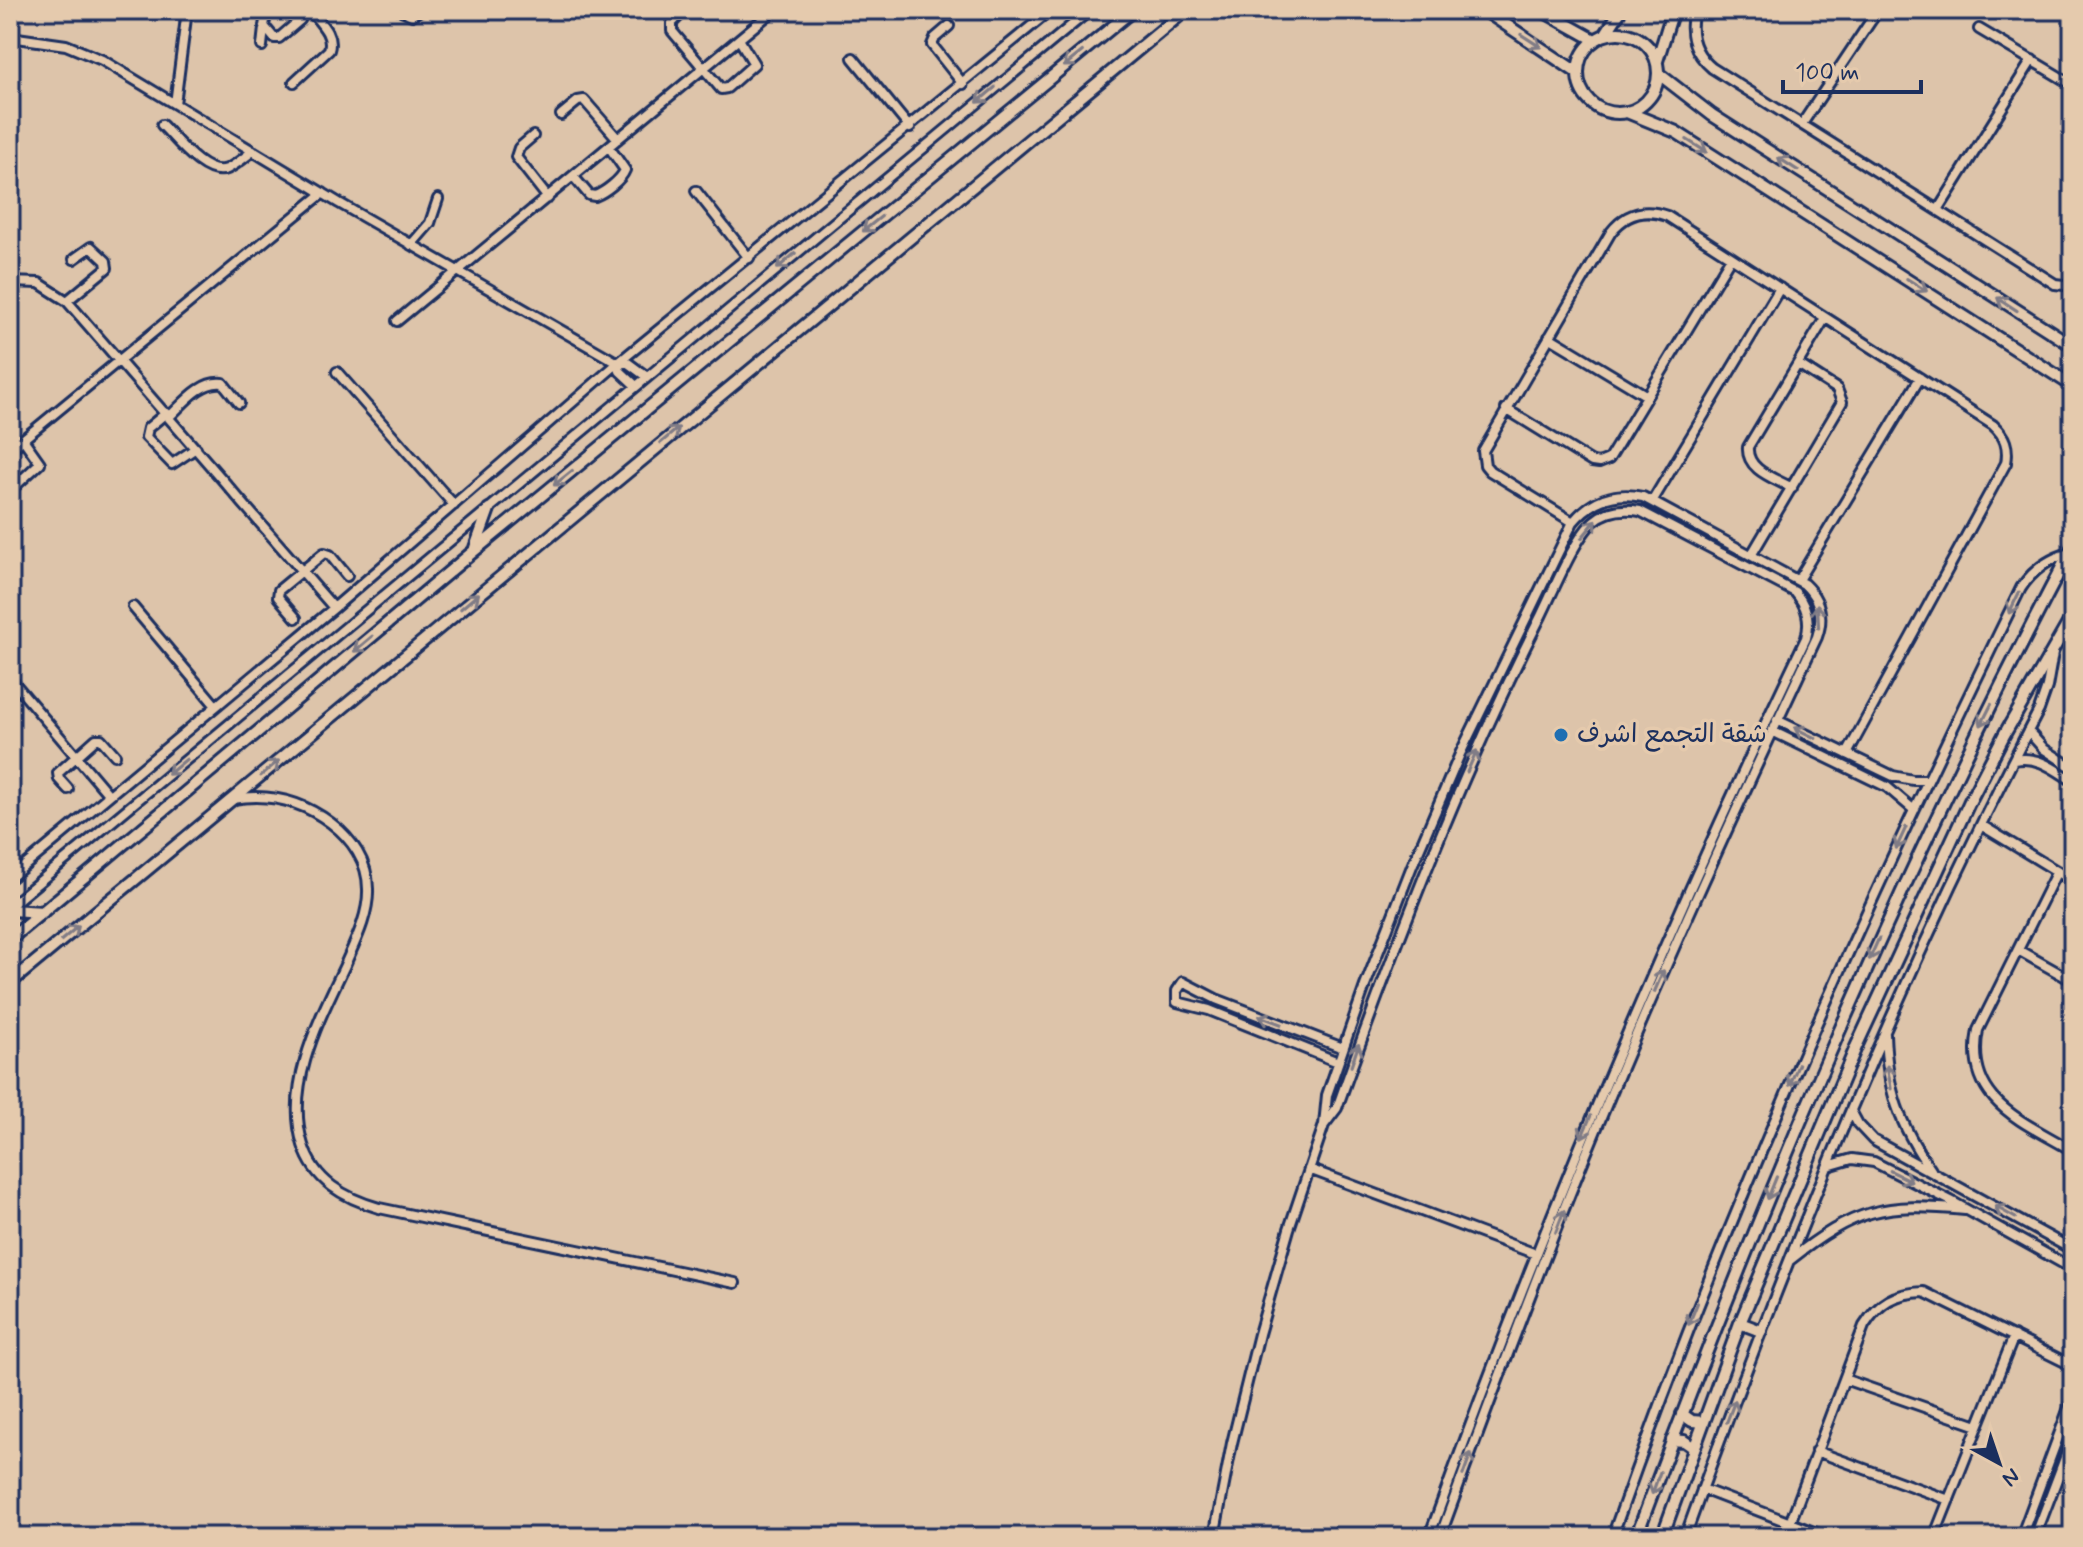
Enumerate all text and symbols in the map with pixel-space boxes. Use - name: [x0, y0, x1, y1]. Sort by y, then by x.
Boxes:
- one-way arrow: [1520, 32, 1542, 49]
- scale bar: [1783, 44, 1921, 94]
- one-way arrow: [1063, 51, 1084, 68]
- text: 100 m: [1795, 58, 1859, 89]
- one-way arrow: [976, 86, 997, 104]
- one-way arrow: [1685, 138, 1708, 154]
- one-way arrow: [1778, 156, 1800, 173]
- one-way arrow: [862, 216, 883, 233]
- one-way arrow: [776, 252, 797, 270]
- one-way arrow: [1905, 278, 1928, 294]
- one-way arrow: [1997, 296, 2019, 313]
- one-way arrow: [660, 426, 680, 444]
- one-way arrow: [553, 469, 574, 487]
- one-way arrow: [1579, 519, 1597, 540]
- one-way arrow: [2005, 591, 2021, 615]
- one-way arrow: [459, 592, 480, 610]
- one-way arrow: [1811, 603, 1826, 630]
- one-way arrow: [353, 635, 374, 653]
- one-way arrow: [1977, 702, 1993, 726]
- place label: شقة التجمع اشرف: [1577, 718, 1767, 752]
- one-way arrow: [1793, 725, 1817, 740]
- marker: شقة التجمع اشرف: [1552, 726, 1570, 744]
- one-way arrow: [1465, 749, 1480, 774]
- one-way arrow: [168, 758, 188, 776]
- one-way arrow: [260, 759, 280, 777]
- one-way arrow: [1893, 825, 1908, 849]
- one-way arrow: [59, 925, 80, 942]
- one-way arrow: [1866, 937, 1881, 961]
- one-way arrow: [1652, 969, 1667, 993]
- one-way arrow: [1258, 1012, 1283, 1026]
- one-way arrow: [1349, 1042, 1364, 1067]
- one-way arrow: [1786, 1062, 1801, 1087]
- one-way arrow: [1880, 1065, 1895, 1090]
- one-way arrow: [1578, 1114, 1593, 1139]
- one-way arrow: [1889, 1168, 1913, 1184]
- one-way arrow: [1763, 1175, 1778, 1200]
- one-way arrow: [1994, 1204, 2017, 1220]
- one-way arrow: [1554, 1209, 1568, 1234]
- one-way arrow: [1685, 1301, 1700, 1326]
- one-way arrow: [1725, 1399, 1739, 1424]
- north arrow: [1959, 1423, 2039, 1503]
- one-way arrow: [1461, 1452, 1475, 1477]
- text: N: [1996, 1461, 2025, 1492]
- one-way arrow: [1648, 1470, 1663, 1495]

